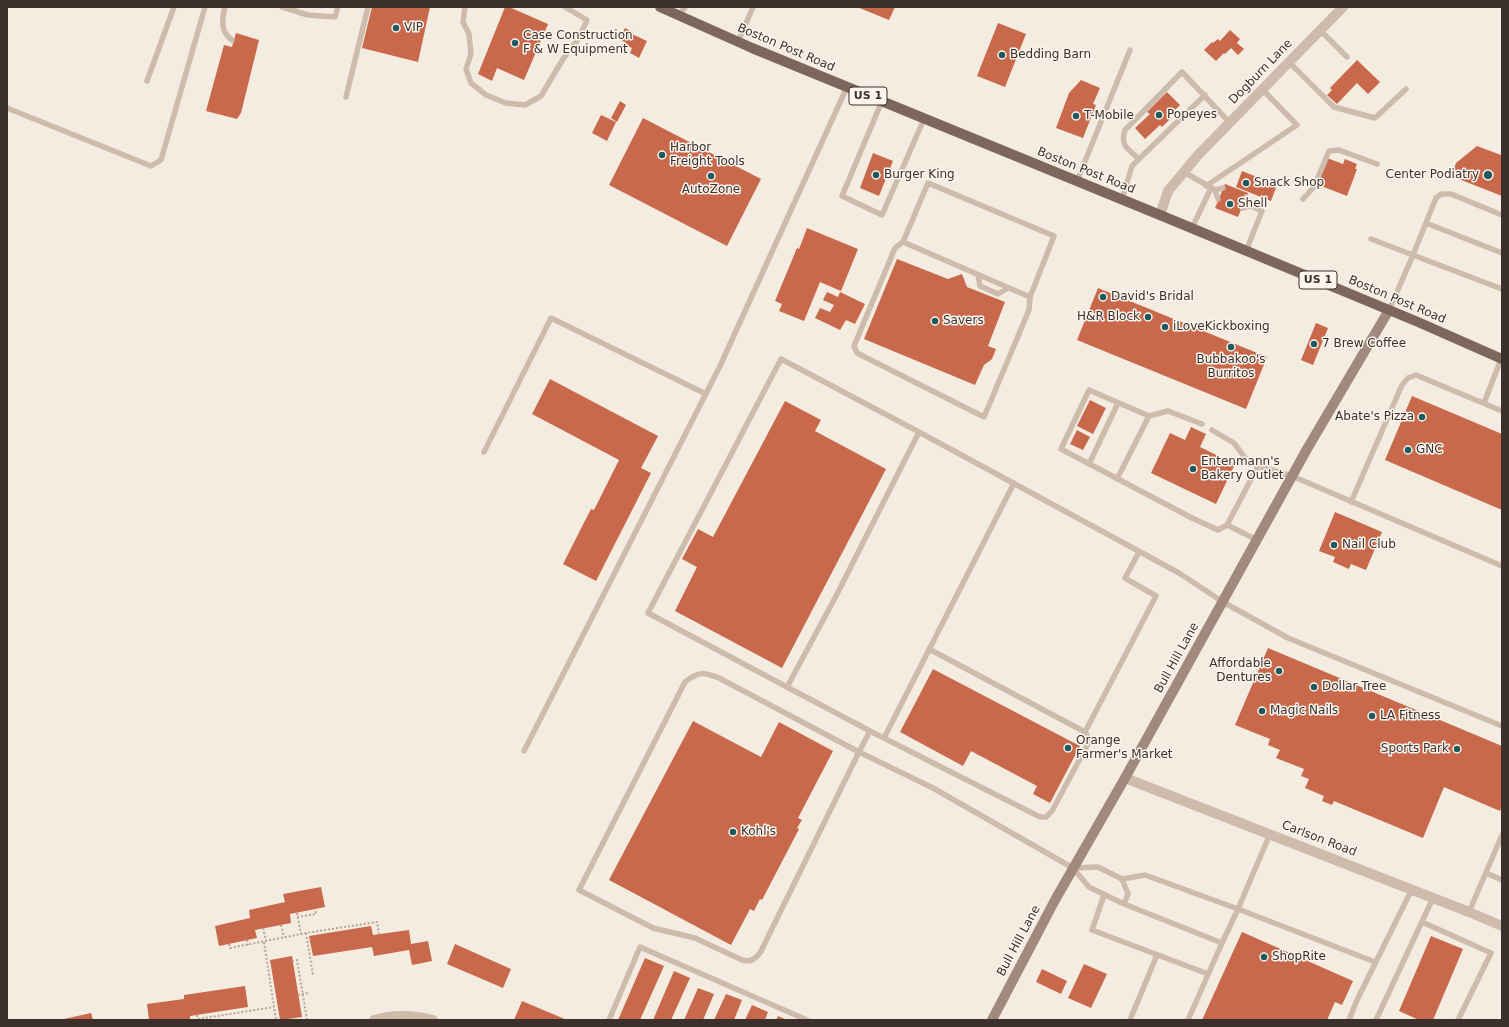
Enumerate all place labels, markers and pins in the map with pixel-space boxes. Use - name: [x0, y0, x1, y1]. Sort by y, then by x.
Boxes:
- place label: VIP: [404, 21, 423, 35]
- marker: VIP: [391, 23, 401, 33]
- place label: Case Construction F & W Equipment: [523, 29, 633, 57]
- marker: Case Construction F & W Equipment: [510, 38, 520, 48]
- place label: Bedding Barn: [1010, 48, 1091, 62]
- marker: Bedding Barn: [997, 50, 1007, 60]
- place label: Popeyes: [1167, 108, 1217, 122]
- place label: T-Mobile: [1084, 109, 1134, 123]
- marker: Popeyes: [1154, 110, 1164, 120]
- marker: T-Mobile: [1071, 111, 1081, 121]
- place label: Harbor Freight Tools: [670, 141, 745, 169]
- marker: Harbor Freight Tools: [657, 150, 667, 160]
- place label: Burger King: [884, 168, 955, 182]
- place label: Center Podiatry: [1386, 168, 1479, 182]
- marker: Center Podiatry: [1482, 169, 1494, 181]
- marker: Burger King: [871, 170, 881, 180]
- marker: AutoZone: [706, 171, 716, 181]
- place label: Snack Shop: [1254, 176, 1324, 190]
- marker: Snack Shop: [1241, 178, 1251, 188]
- place label: AutoZone: [682, 183, 740, 197]
- place label: Shell: [1238, 197, 1267, 211]
- marker: Shell: [1225, 199, 1235, 209]
- place label: David's Bridal: [1111, 290, 1194, 304]
- marker: David's Bridal: [1098, 292, 1108, 302]
- place label: H&R Block: [1077, 310, 1140, 324]
- marker: H&R Block: [1143, 312, 1153, 322]
- place label: Savers: [943, 314, 984, 328]
- marker: Savers: [930, 316, 940, 326]
- place label: iLoveKickboxing: [1173, 320, 1270, 334]
- marker: iLoveKickboxing: [1160, 322, 1170, 332]
- place label: 7 Brew Coffee: [1322, 337, 1406, 351]
- marker: 7 Brew Coffee: [1309, 339, 1319, 349]
- marker: Bubbakoo's Burritos: [1226, 342, 1236, 352]
- place label: Bubbakoo's Burritos: [1196, 353, 1266, 381]
- place label: Abate's Pizza: [1335, 410, 1414, 424]
- marker: Abate's Pizza: [1417, 412, 1427, 422]
- place label: GNC: [1416, 443, 1443, 457]
- marker: GNC: [1403, 445, 1413, 455]
- place label: Entenmann's Bakery Outlet: [1201, 455, 1284, 483]
- marker: Entenmann's Bakery Outlet: [1188, 464, 1198, 474]
- place label: Nail Club: [1342, 538, 1396, 552]
- marker: Nail Club: [1329, 540, 1339, 550]
- place label: Affordable Dentures: [1209, 657, 1271, 685]
- marker: Affordable Dentures: [1274, 666, 1284, 676]
- place label: Dollar Tree: [1322, 680, 1386, 694]
- marker: Dollar Tree: [1309, 682, 1319, 692]
- place label: Magic Nails: [1270, 704, 1338, 718]
- marker: Magic Nails: [1257, 706, 1267, 716]
- place label: LA Fitness: [1380, 709, 1441, 723]
- marker: LA Fitness: [1367, 711, 1377, 721]
- place label: Orange Farmer's Market: [1076, 734, 1172, 762]
- place label: Sports Park: [1381, 742, 1449, 756]
- marker: Orange Farmer's Market: [1063, 743, 1073, 753]
- marker: Sports Park: [1452, 744, 1462, 754]
- place label: Kohl's: [741, 825, 776, 839]
- marker: Kohl's: [728, 827, 738, 837]
- place label: ShopRite: [1272, 950, 1326, 964]
- marker: ShopRite: [1259, 952, 1269, 962]

